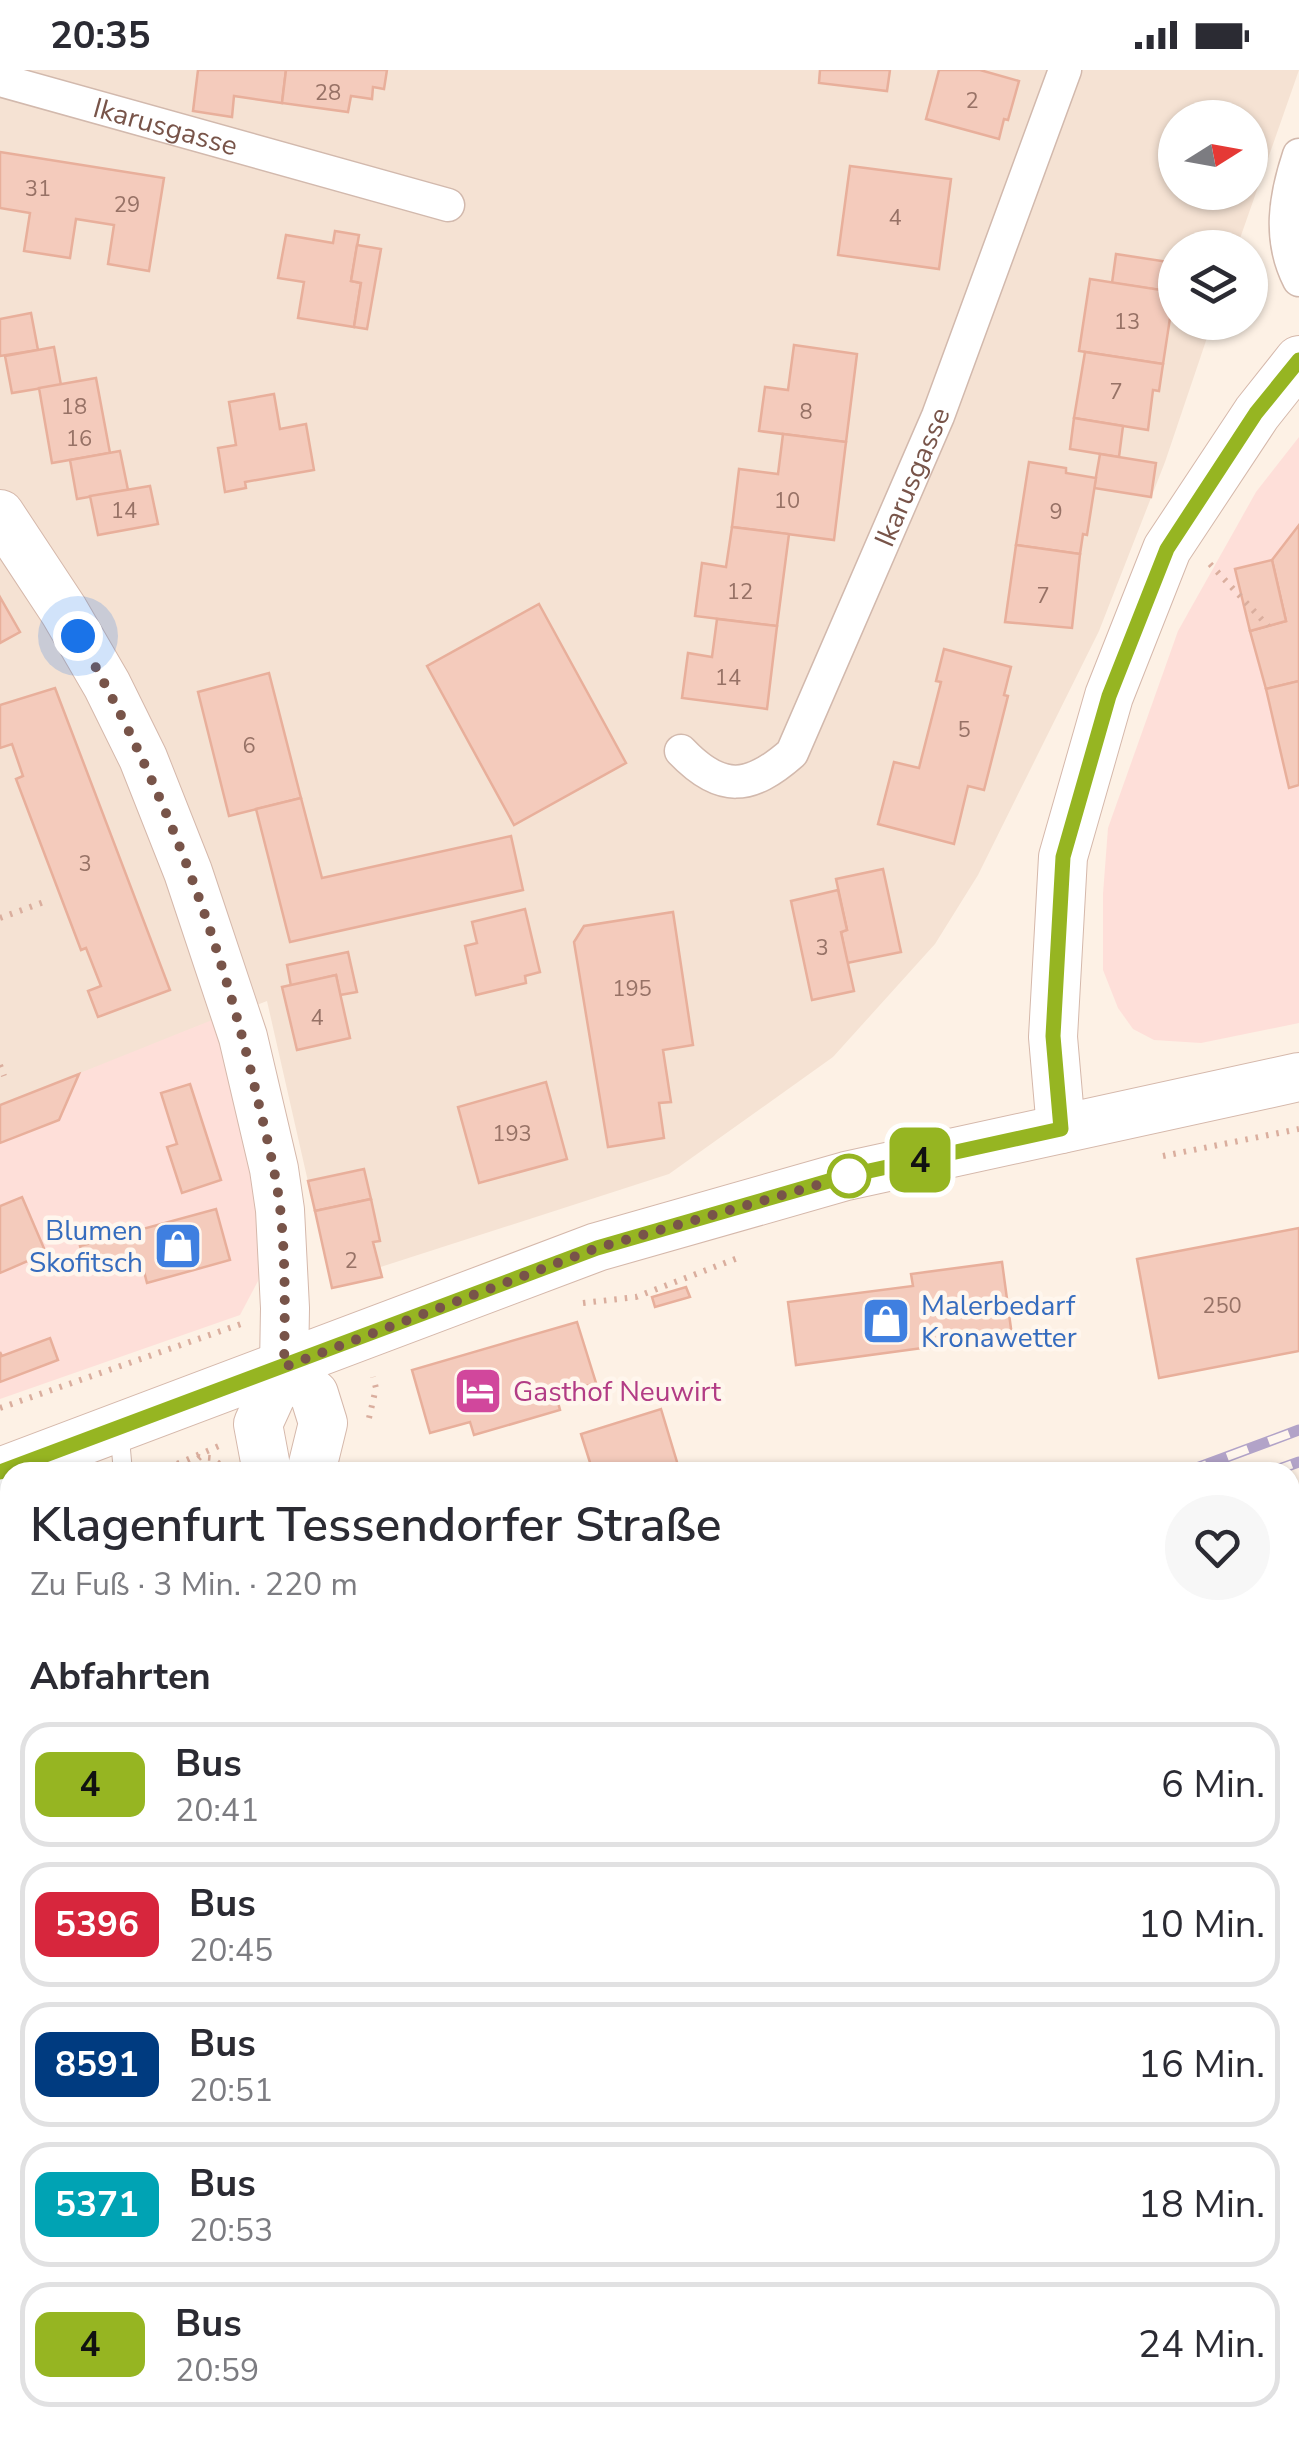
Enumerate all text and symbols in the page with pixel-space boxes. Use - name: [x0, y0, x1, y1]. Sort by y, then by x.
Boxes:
- text: 20:35: [50, 10, 151, 61]
- house number: 28: [315, 78, 341, 108]
- house number: 2: [965, 86, 979, 116]
- street label: Ikarusgasse: [89, 89, 242, 165]
- north arrow: [1158, 100, 1268, 210]
- map controls: [1158, 100, 1268, 340]
- house number: 31: [25, 174, 51, 204]
- house number: 29: [114, 190, 140, 220]
- house number: 4: [888, 203, 902, 233]
- button: layers: [1158, 230, 1268, 340]
- house number: 13: [1114, 307, 1140, 337]
- house number: 7: [1109, 377, 1123, 407]
- house number: 18: [61, 392, 87, 422]
- house number: 8: [799, 397, 813, 427]
- street label: Ikarusgasse: [866, 402, 960, 553]
- house number: 16: [66, 424, 92, 454]
- house number: 10: [774, 486, 800, 516]
- house number: 14: [111, 496, 137, 526]
- house number: 9: [1049, 497, 1063, 527]
- house number: 12: [727, 577, 753, 607]
- house number: 7: [1036, 581, 1050, 611]
- your location: [53, 611, 103, 661]
- house number: 14: [715, 663, 741, 693]
- house number: 5: [957, 715, 971, 745]
- house number: 6: [242, 731, 256, 761]
- house number: 3: [78, 849, 92, 879]
- house number: 3: [815, 933, 829, 963]
- house number: 195: [612, 974, 652, 1004]
- house number: 4: [310, 1003, 324, 1033]
- house number: 193: [492, 1119, 532, 1149]
- line badge: 4: [888, 1128, 952, 1192]
- text: 4: [909, 1137, 931, 1184]
- unlabelled marker: [828, 1155, 870, 1197]
- place label: Blumen Skofitsch: [29, 1212, 143, 1282]
- shop icon: Blumen Skofitsch: [152, 1220, 204, 1272]
- house number: 2: [344, 1246, 358, 1276]
- place label: Malerbedarf Kronawetter: [921, 1287, 1077, 1357]
- house number: 250: [1202, 1291, 1242, 1321]
- shop icon: Malerbedarf Kronawetter: [860, 1295, 912, 1347]
- hotel icon: Gasthof Neuwirt: [452, 1365, 504, 1417]
- place label: Gasthof Neuwirt: [513, 1373, 721, 1411]
- text: Klagenfurt Tessendorfer Straße: [30, 1492, 722, 1558]
- button: heart: [1165, 1495, 1270, 1600]
- text: Zu Fuß · 3 Min. · 220 m: [30, 1563, 358, 1606]
- text: Abfahrten: [30, 1651, 211, 1702]
- text: Bus: [175, 1738, 242, 1789]
- text: 6 Min.: [1161, 1759, 1265, 1810]
- text: 4: [79, 1761, 101, 1808]
- text: 20:41: [175, 1789, 259, 1832]
- text: Bus: [189, 1878, 256, 1929]
- text: 10 Min.: [1138, 1899, 1265, 1950]
- text: 5396: [55, 1901, 139, 1948]
- text: 20:45: [189, 1929, 273, 1972]
- text: Bus: [189, 2018, 256, 2069]
- text: 16 Min.: [1138, 2039, 1265, 2090]
- text: 8591: [55, 2041, 139, 2088]
- text: 20:51: [189, 2069, 273, 2112]
- text: Bus: [189, 2158, 256, 2209]
- text: 18 Min.: [1138, 2179, 1265, 2230]
- text: 5371: [55, 2181, 139, 2228]
- text: 20:53: [189, 2209, 273, 2252]
- text: Bus: [175, 2298, 242, 2349]
- text: 24 Min.: [1138, 2319, 1265, 2370]
- text: 4: [79, 2321, 101, 2368]
- text: 20:59: [175, 2349, 259, 2392]

